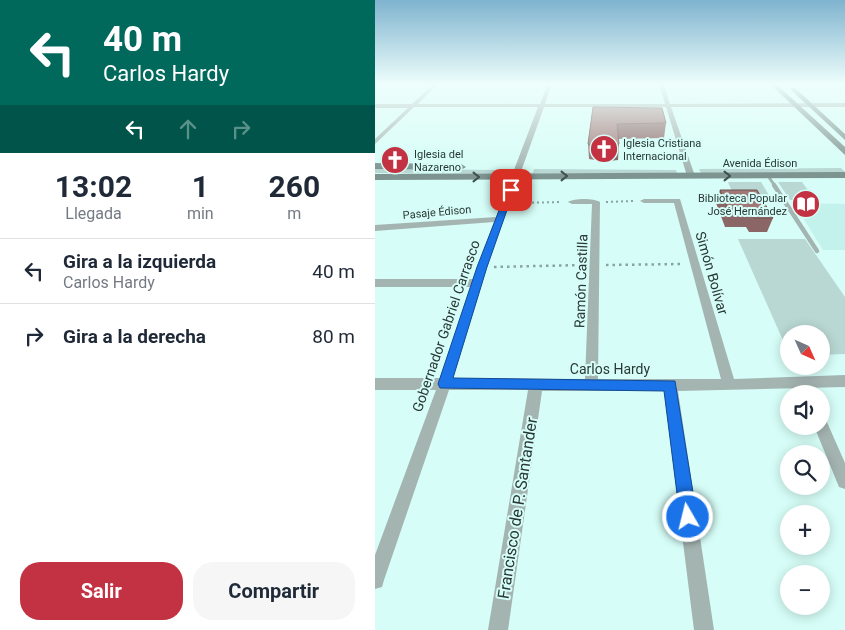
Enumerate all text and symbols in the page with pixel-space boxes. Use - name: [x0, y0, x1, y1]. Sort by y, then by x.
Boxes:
- text: 40 m: [103, 19, 182, 60]
- icon: left: [20, 20, 85, 85]
- text: Carlos Hardy: [103, 61, 229, 86]
- icon: left: [121, 115, 149, 143]
- icon: ahead: [174, 115, 202, 143]
- icon: right: [227, 115, 255, 143]
- church icon: Iglesia Cristiana Internacional: [589, 134, 619, 164]
- place label: Iglesia Cristiana Internacional: [623, 137, 701, 163]
- church icon: Iglesia del Nazareno: [380, 145, 410, 175]
- place label: Iglesia del Nazareno: [414, 148, 463, 174]
- street label: Avenida Édison: [723, 157, 797, 170]
- text: 13:02: [55, 169, 132, 204]
- text: 1: [192, 169, 209, 204]
- text: 260: [269, 169, 320, 204]
- pin: [490, 169, 532, 211]
- one-way arrow: [560, 171, 568, 181]
- one-way arrow: [723, 171, 731, 181]
- one-way arrow: [472, 172, 480, 182]
- icon: arrive: [497, 176, 525, 204]
- library icon: Biblioteca Popular José Hernández: [791, 189, 821, 219]
- place label: Biblioteca Popular José Hernández: [698, 192, 788, 218]
- street label: Pasaje Édison: [402, 203, 472, 222]
- text: Llegada: [65, 204, 122, 223]
- text: min: [187, 204, 214, 223]
- text: m: [287, 204, 301, 223]
- street label: Simón Bolívar: [692, 230, 732, 317]
- street label: Ramón Castilla: [571, 234, 591, 328]
- street label: Gobernador Gabriel Carrasco: [409, 238, 483, 414]
- text: Gira a la izquierda: [63, 250, 216, 273]
- icon: left: [20, 257, 48, 285]
- text: 40 m: [312, 260, 355, 283]
- text: Carlos Hardy: [63, 273, 155, 292]
- icon: right: [20, 322, 48, 350]
- text: Gira a la derecha: [63, 325, 206, 348]
- text: 80 m: [312, 325, 355, 348]
- north arrow: [780, 325, 830, 375]
- map controls: [780, 325, 830, 615]
- street label: Carlos Hardy: [570, 361, 651, 377]
- button: sound: [780, 385, 830, 435]
- street label: Francisco de P. Santander: [494, 416, 541, 600]
- button: search: [780, 445, 830, 495]
- position arrow: [661, 490, 713, 542]
- button: +: [780, 505, 830, 555]
- button: Salir: [20, 562, 183, 620]
- button: Compartir: [193, 562, 355, 620]
- button: −: [780, 565, 830, 615]

